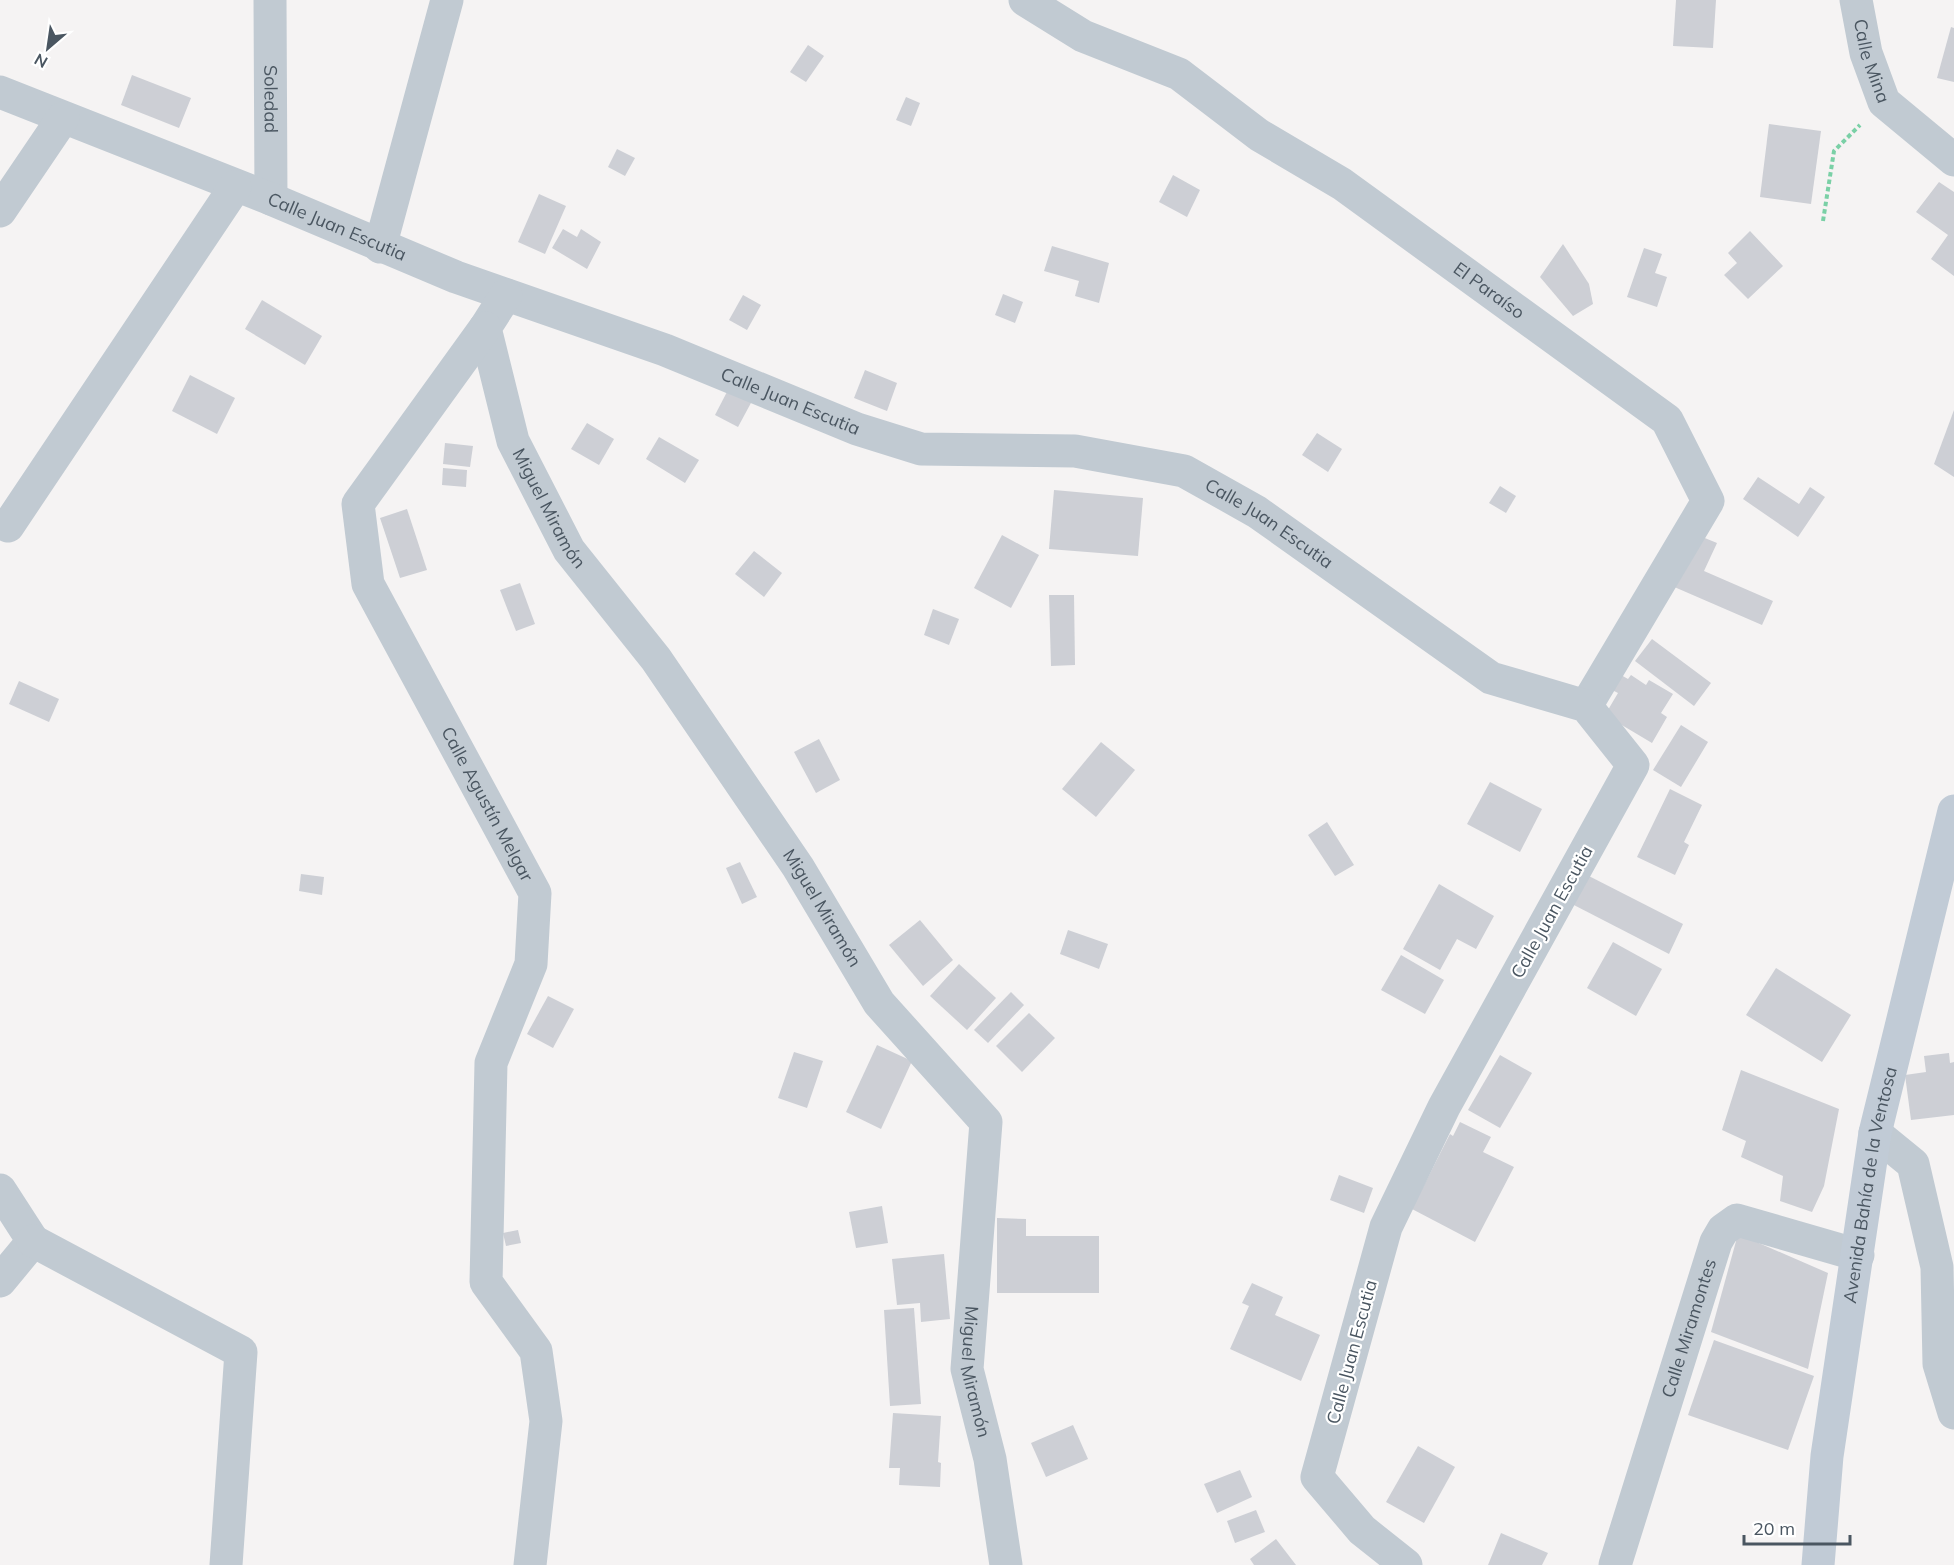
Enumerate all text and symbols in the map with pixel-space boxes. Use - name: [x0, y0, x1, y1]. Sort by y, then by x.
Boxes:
- street label: Calle Mina: [1849, 17, 1895, 106]
- north arrow: [18, 18, 78, 78]
- text: N: [31, 49, 51, 73]
- street label: Soledad: [259, 65, 283, 133]
- street label: Calle Juan Escutia: [264, 187, 410, 266]
- street label: El Paraíso: [1449, 257, 1529, 324]
- street label: Calle Juan Escutia: [717, 362, 864, 440]
- street label: Miguel Miramón: [508, 444, 591, 573]
- street label: Calle Juan Escutia: [1201, 473, 1338, 573]
- street label: Calle Agustín Melgar: [436, 723, 539, 886]
- street label: Calle Juan Escutia: [1506, 841, 1598, 982]
- street label: Miguel Miramón: [778, 844, 867, 971]
- street label: Avenida Bahía de la Ventosa: [1838, 1064, 1902, 1305]
- street label: Calle Miramontes: [1656, 1256, 1721, 1401]
- street label: Calle Juan Escutia: [1321, 1277, 1382, 1426]
- street label: Miguel Miramón: [956, 1305, 996, 1440]
- scale bar: [1744, 1508, 1850, 1546]
- text: 20 m: [1753, 1517, 1795, 1540]

